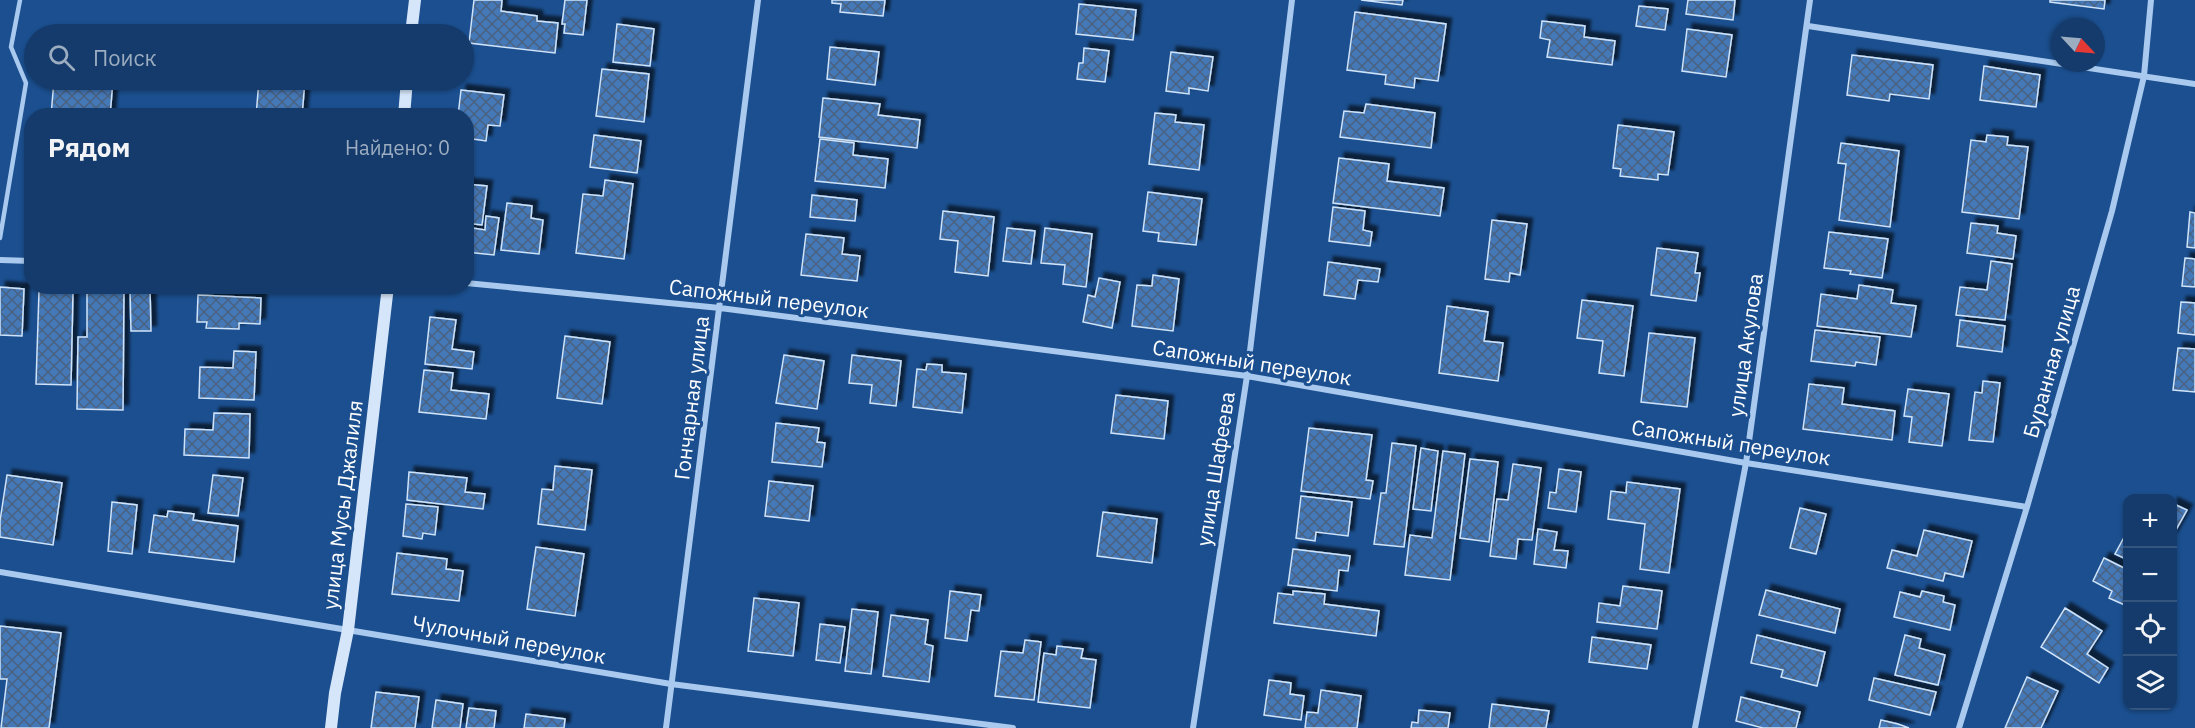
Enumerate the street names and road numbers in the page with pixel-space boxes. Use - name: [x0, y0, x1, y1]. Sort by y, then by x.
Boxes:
- street label: улица Акулова: [1721, 271, 1769, 418]
- street label: Сапожный переулок: [668, 272, 871, 324]
- street label: Буранная улица: [2016, 282, 2086, 441]
- street label: Гончарная улица: [667, 314, 715, 482]
- street label: Сапожный переулок: [1151, 332, 1354, 392]
- street label: улица Шафеева: [1189, 390, 1241, 548]
- street label: улица Мусы Джалиля: [315, 398, 369, 611]
- street label: Сапожный переулок: [1630, 412, 1833, 472]
- street label: Чулочный переулок: [410, 608, 608, 670]

